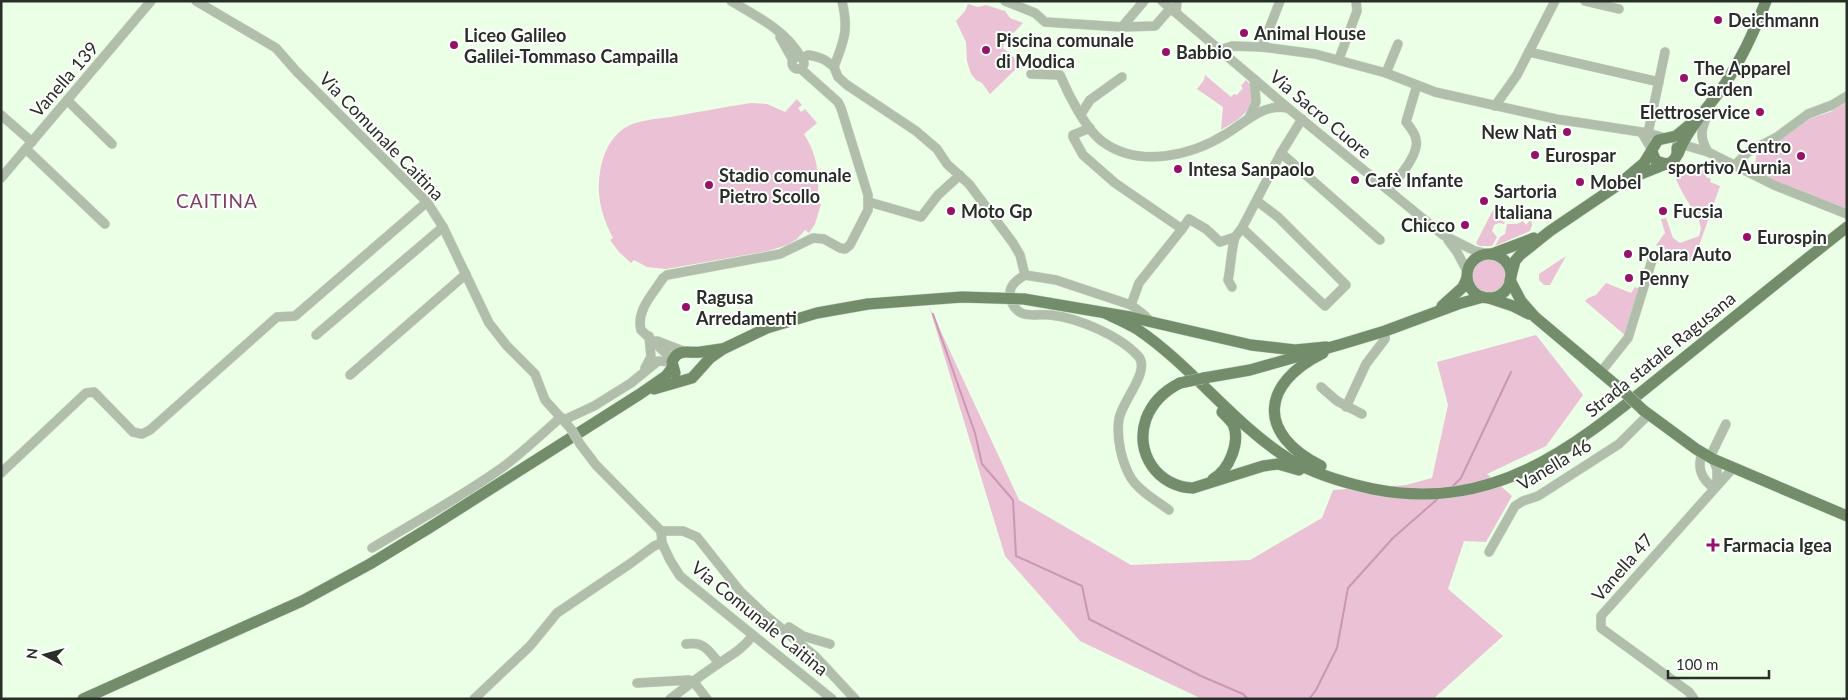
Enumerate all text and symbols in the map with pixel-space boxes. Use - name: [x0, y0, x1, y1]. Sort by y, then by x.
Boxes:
- place label: Deichmann: [1728, 9, 1819, 31]
- marker: Deichmann: [1712, 14, 1724, 26]
- place label: Animal House: [1253, 22, 1366, 44]
- place label: Liceo Galileo Galilei-Tommaso Campailla: [464, 24, 679, 67]
- marker: Animal House: [1238, 27, 1250, 39]
- place label: Piscina comunale di Modica: [996, 29, 1134, 72]
- street label: Vanella 139: [25, 37, 103, 121]
- marker: Liceo Galileo Galilei-Tommaso Campailla: [448, 39, 460, 51]
- place label: Babbio: [1176, 41, 1232, 63]
- marker: Piscina comunale di Modica: [980, 44, 992, 56]
- marker: Babbio: [1160, 46, 1172, 58]
- place label: The Apparel Garden: [1694, 57, 1791, 100]
- street label: Via Sacro Cuore: [1266, 65, 1376, 163]
- street label: Via Comunale Caitina: [315, 67, 449, 205]
- marker: The Apparel Garden: [1678, 72, 1690, 84]
- place label: Elettroservice: [1640, 101, 1750, 123]
- marker: Elettroservice: [1754, 106, 1766, 118]
- place label: New Natì: [1481, 121, 1557, 143]
- marker: New Natì: [1561, 126, 1573, 138]
- place label: Centro sportivo Aurnia: [1668, 135, 1791, 178]
- place label: Eurospar: [1545, 144, 1616, 166]
- marker: Eurospar: [1529, 149, 1541, 161]
- marker: Centro sportivo Aurnia: [1795, 150, 1807, 162]
- place label: Intesa Sanpaolo: [1188, 158, 1314, 180]
- marker: Intesa Sanpaolo: [1172, 163, 1184, 175]
- place label: Stadio comunale Pietro Scollo: [719, 164, 852, 207]
- place label: Cafè Infante: [1365, 169, 1463, 191]
- place label: Mobel: [1590, 171, 1641, 193]
- marker: Cafè Infante: [1349, 174, 1361, 186]
- marker: Mobel: [1574, 176, 1586, 188]
- marker: Stadio comunale Pietro Scollo: [703, 179, 715, 191]
- place label: Sartoria Italiana: [1494, 180, 1557, 223]
- district label: CAITINA: [176, 189, 258, 212]
- marker: Sartoria Italiana: [1478, 195, 1490, 207]
- place label: Moto Gp: [961, 200, 1032, 222]
- place label: Fucsia: [1673, 200, 1723, 222]
- marker: Moto Gp: [945, 205, 957, 217]
- marker: Fucsia: [1657, 205, 1669, 217]
- place label: Chicco: [1401, 214, 1455, 236]
- marker: Chicco: [1459, 219, 1471, 231]
- place label: Eurospin: [1757, 226, 1827, 248]
- marker: Eurospin: [1741, 231, 1753, 243]
- place label: Polara Auto: [1638, 243, 1732, 265]
- marker: Polara Auto: [1622, 248, 1634, 260]
- place label: Penny: [1639, 267, 1689, 289]
- marker: Penny: [1623, 272, 1635, 284]
- place label: Ragusa Arredamenti: [695, 286, 797, 329]
- street label: Strada statale Ragusana: [1580, 287, 1740, 421]
- marker: Ragusa Arredamenti: [680, 301, 692, 313]
- street label: Vanella 46: [1513, 433, 1595, 495]
- street label: Vanella 47: [1587, 529, 1657, 605]
- place label: Farmacia Igea: [1723, 534, 1832, 556]
- marker: Farmacia Igea: [1707, 539, 1719, 551]
- street label: Via Comunale Caitina: [687, 556, 833, 680]
- north arrow: [20, 630, 70, 680]
- text: N: [23, 647, 41, 660]
- scale bar: [1668, 648, 1769, 680]
- text: 100 m: [1676, 655, 1718, 673]

